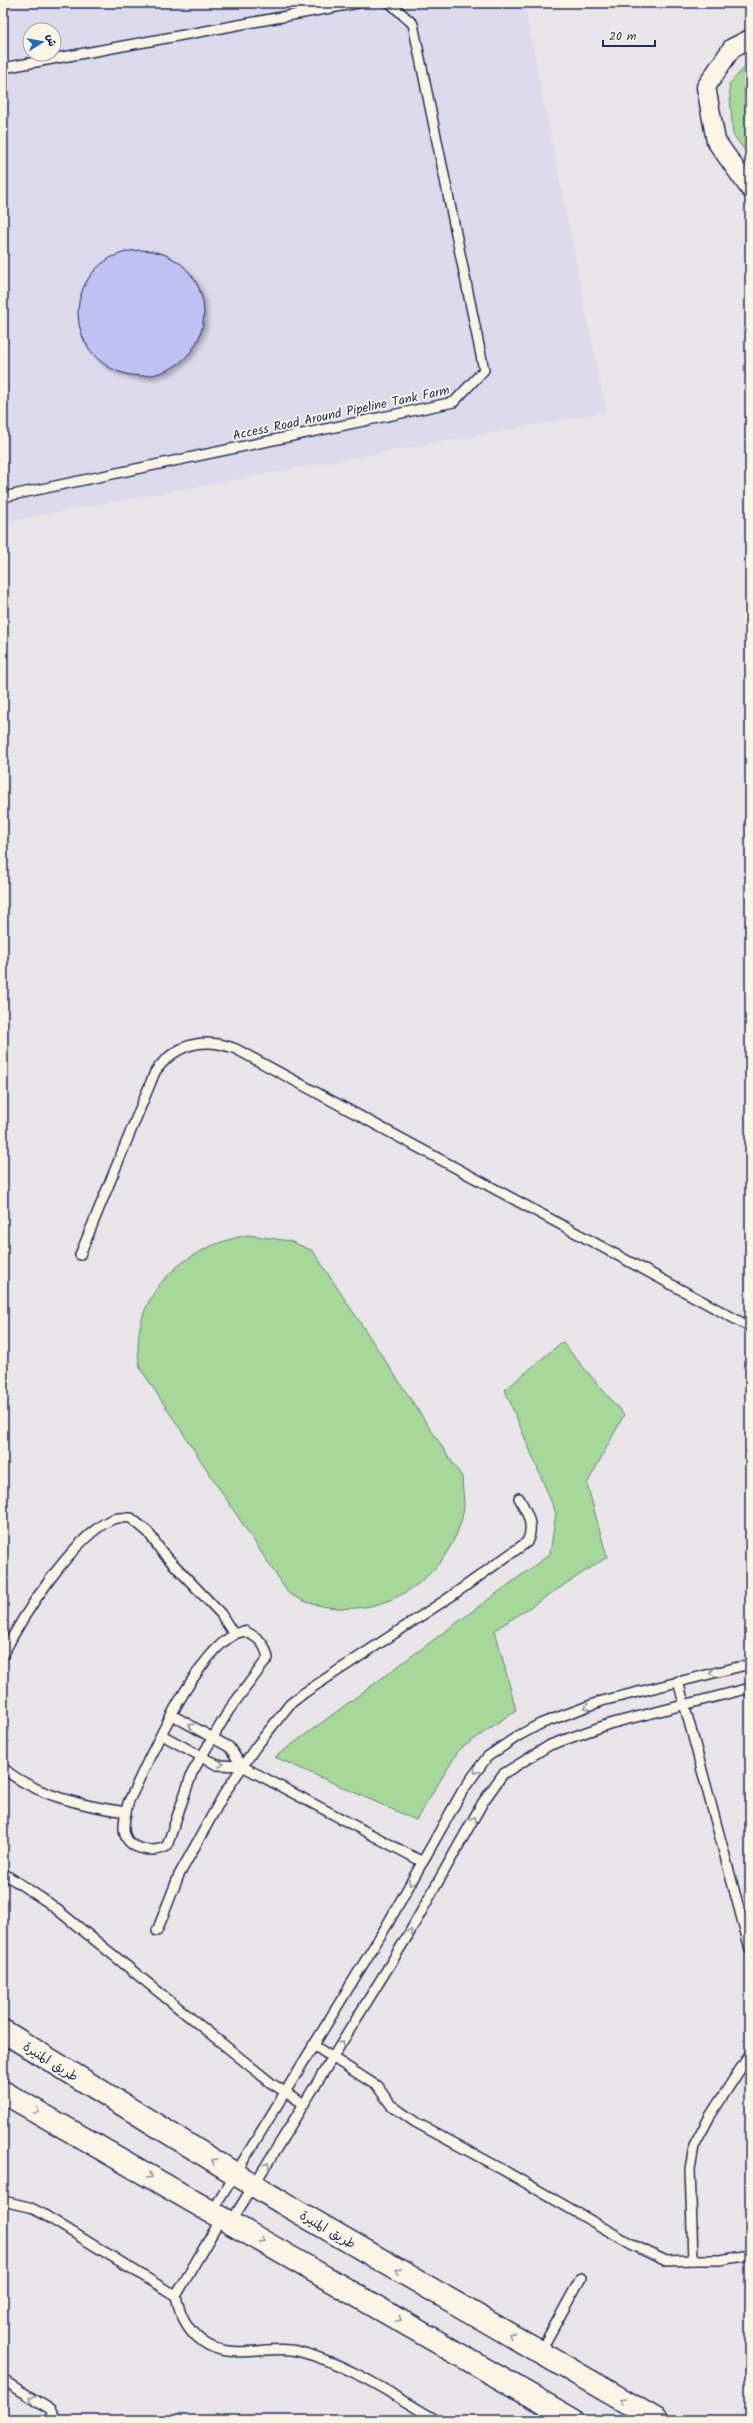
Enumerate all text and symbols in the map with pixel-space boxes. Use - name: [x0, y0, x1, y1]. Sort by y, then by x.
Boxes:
- north arrow: [22, 22, 62, 62]
- scale bar: [603, 22, 655, 48]
- text: 20 m: [609, 27, 637, 46]
- text: ش: [41, 33, 61, 48]
- street label: Access Road Around Pipeline Tank Farm: [231, 380, 452, 447]
- one-way arrow: [709, 1668, 716, 1677]
- one-way arrow: [583, 1702, 590, 1710]
- one-way arrow: [188, 1723, 195, 1731]
- one-way arrow: [218, 1759, 224, 1768]
- one-way arrow: [473, 1767, 481, 1774]
- one-way arrow: [469, 1816, 476, 1823]
- one-way arrow: [408, 1879, 415, 1886]
- one-way arrow: [405, 1929, 412, 1936]
- street label: طريق المنيرة: [18, 2037, 82, 2088]
- one-way arrow: [337, 2040, 345, 2047]
- one-way arrow: [33, 2107, 40, 2114]
- one-way arrow: [211, 2158, 218, 2166]
- one-way arrow: [262, 2163, 269, 2170]
- one-way arrow: [145, 2171, 153, 2178]
- street label: طريق المنيرة: [295, 2206, 359, 2255]
- one-way arrow: [258, 2236, 265, 2243]
- one-way arrow: [395, 2268, 402, 2275]
- one-way arrow: [395, 2315, 402, 2322]
- one-way arrow: [508, 2333, 515, 2340]
- one-way arrow: [29, 2395, 36, 2402]
- one-way arrow: [620, 2398, 627, 2405]

